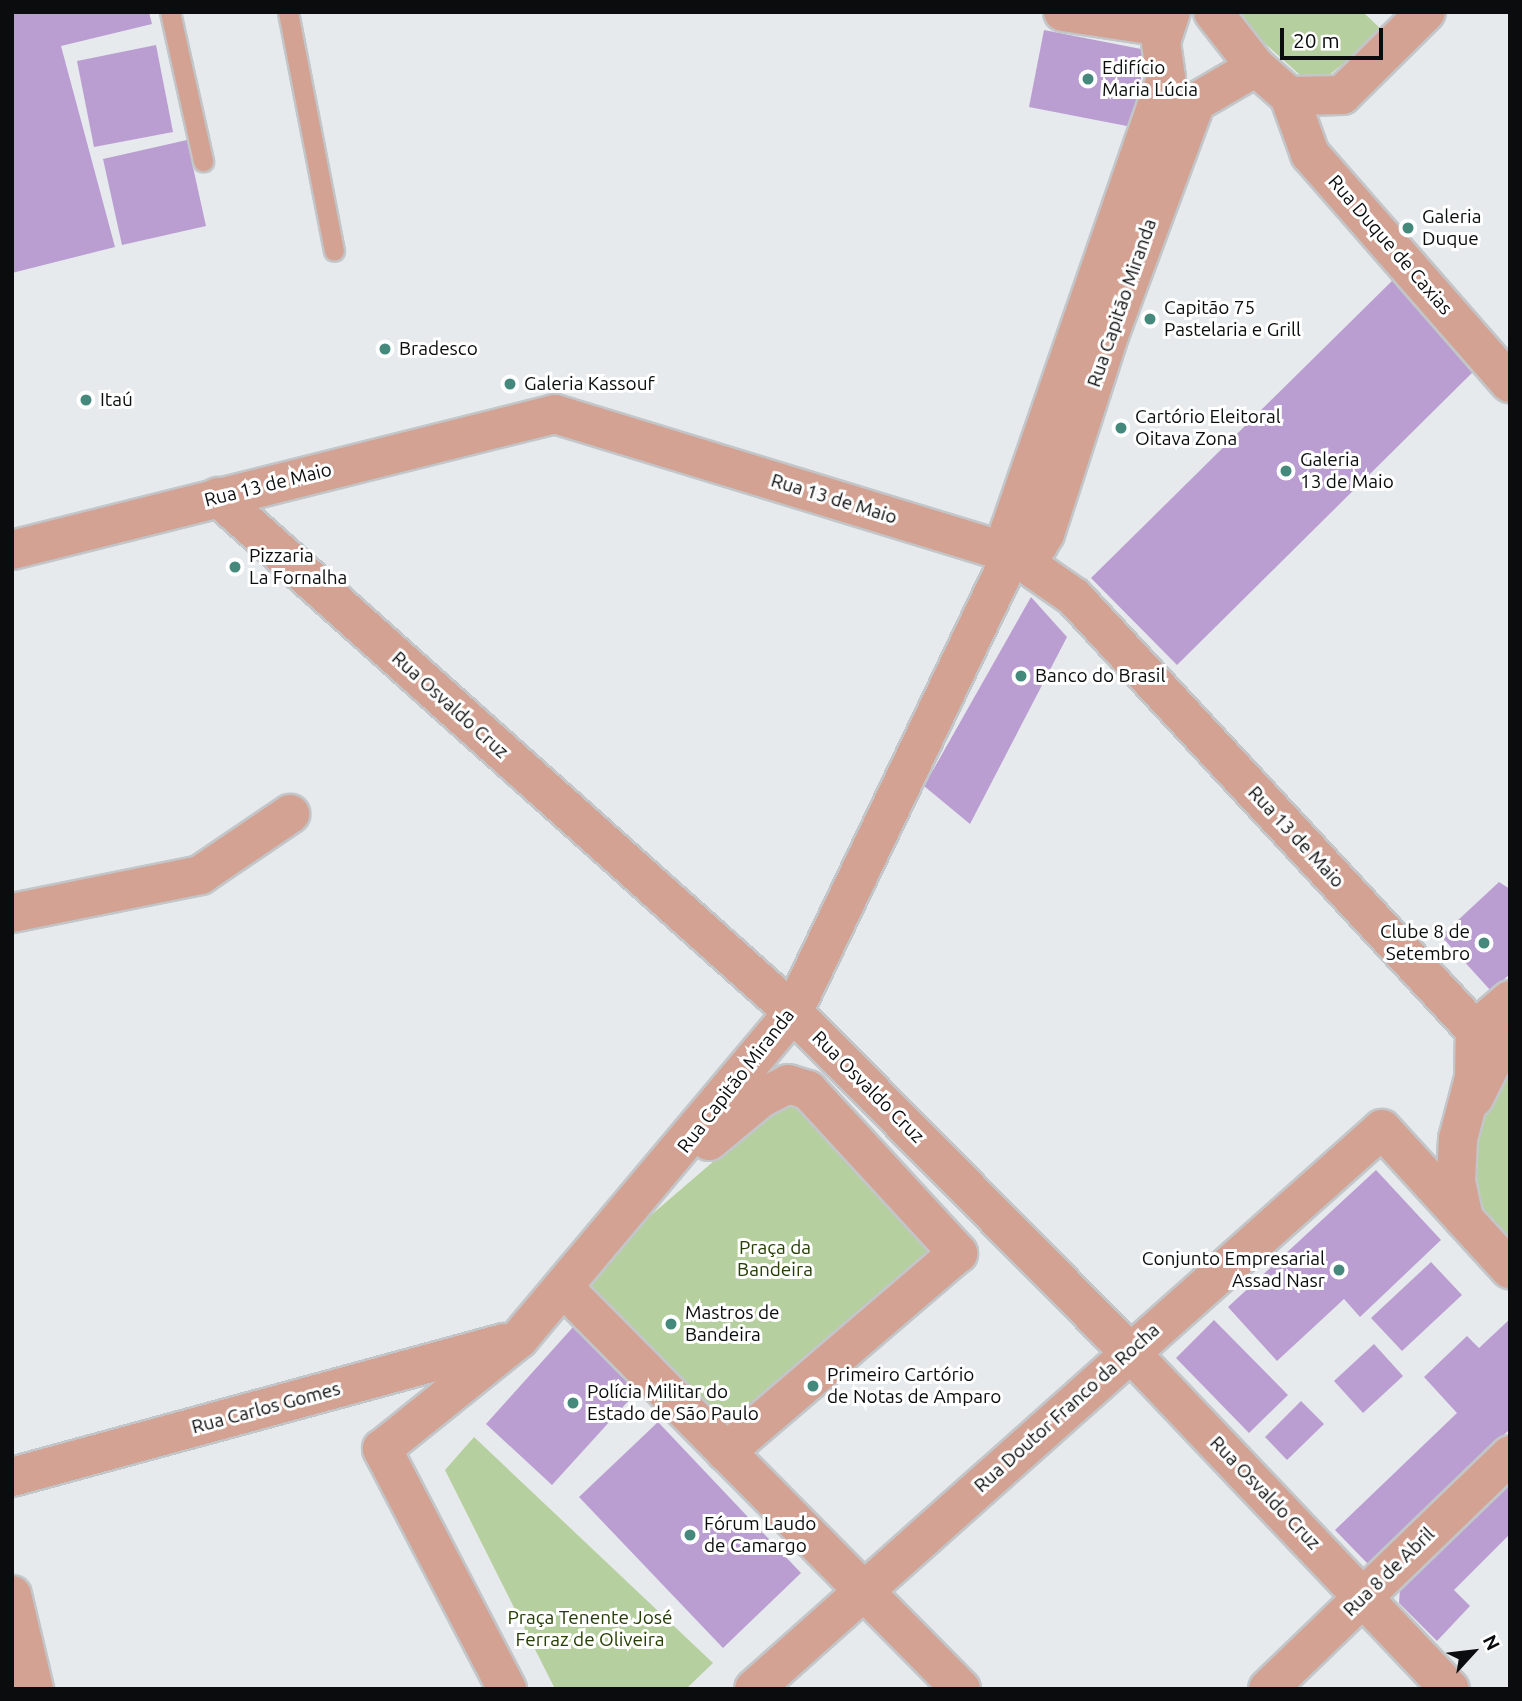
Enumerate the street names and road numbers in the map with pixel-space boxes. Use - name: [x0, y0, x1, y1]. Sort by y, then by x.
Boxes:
- street label: Rua Duque de Caxias: [1323, 171, 1457, 319]
- street label: Rua Capitão Miranda: [1083, 216, 1161, 390]
- street label: Rua 13 de Maio: [202, 458, 334, 512]
- street label: Rua 13 de Maio: [768, 469, 900, 529]
- street label: Rua Osvaldo Cruz: [387, 647, 513, 763]
- street label: Rua 13 de Maio: [1243, 781, 1349, 893]
- street label: Rua Capitão Miranda: [673, 1004, 799, 1158]
- street label: Rua Osvaldo Cruz: [807, 1026, 929, 1148]
- street label: Rua Doutor Franco da Rocha: [970, 1319, 1164, 1497]
- street label: Rua Carlos Gomes: [189, 1377, 343, 1439]
- street label: Rua Osvaldo Cruz: [1205, 1432, 1325, 1554]
- street label: Rua 8 de Abril: [1339, 1523, 1439, 1621]

